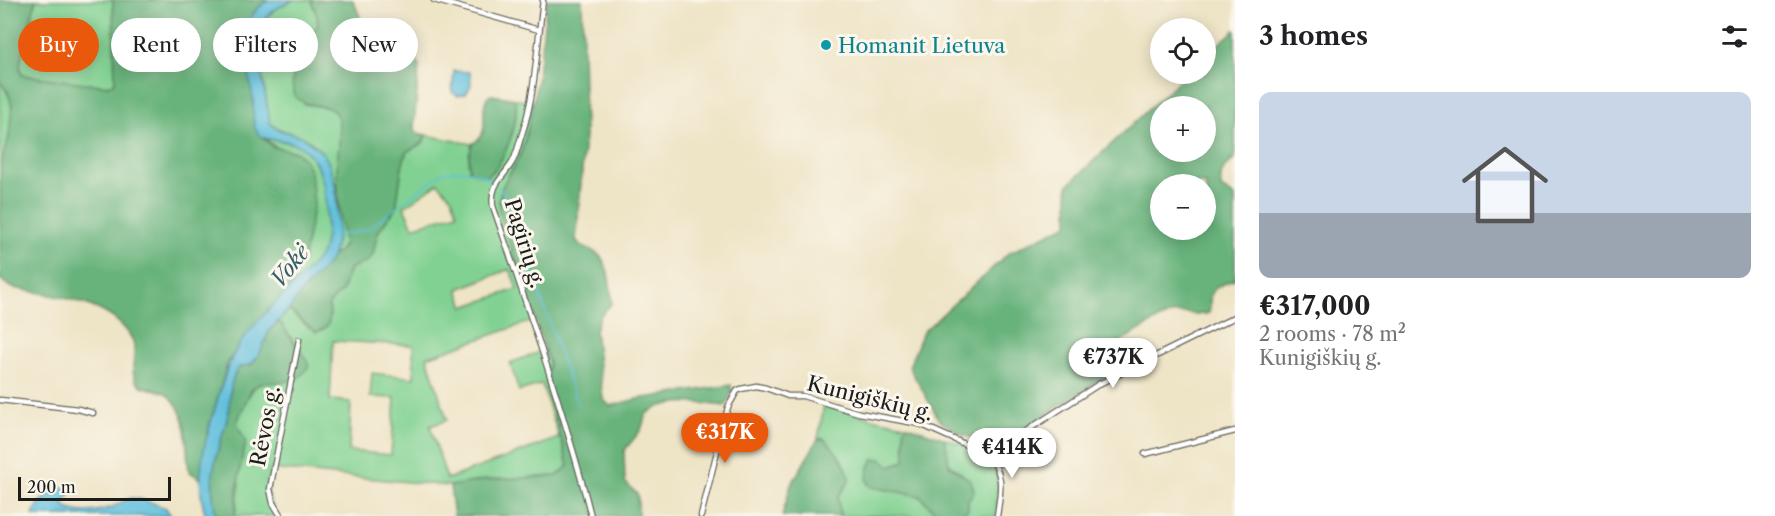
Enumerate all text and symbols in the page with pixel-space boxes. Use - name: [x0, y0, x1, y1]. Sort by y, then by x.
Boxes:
- chip: Buy: [18, 18, 99, 72]
- chip: Rent: [111, 18, 201, 72]
- chip: Filters: [213, 18, 318, 72]
- chip: New: [330, 18, 418, 72]
- map controls: [1150, 18, 1216, 240]
- button: locate: [1150, 18, 1216, 84]
- text: 3 homes: [1259, 20, 1368, 52]
- icon: filters: [1718, 20, 1751, 53]
- place label: Homanit Lietuva: [838, 33, 1006, 58]
- marker: Homanit Lietuva: [819, 38, 833, 52]
- button: +: [1150, 96, 1216, 162]
- icon: home: [1451, 131, 1559, 239]
- button: −: [1150, 174, 1216, 240]
- street label: Pagirių g.: [500, 195, 550, 291]
- water label: Vokė: [265, 238, 316, 293]
- text: €317,000: [1259, 290, 1371, 322]
- text: 2 rooms · 78 m²: [1259, 322, 1406, 346]
- pin: €737K: [1071, 338, 1155, 389]
- text: €737K: [1083, 345, 1143, 369]
- text: Kunigiškių g.: [1259, 346, 1382, 370]
- street label: Kunigiškių g.: [805, 370, 935, 426]
- street label: Rėvos g.: [245, 384, 285, 468]
- pin: €317K: [683, 413, 767, 464]
- text: €317K: [695, 420, 755, 444]
- pin: €414K: [970, 428, 1054, 479]
- text: €414K: [981, 435, 1043, 459]
- scale bar: [18, 474, 171, 502]
- text: 200 m: [27, 477, 76, 497]

